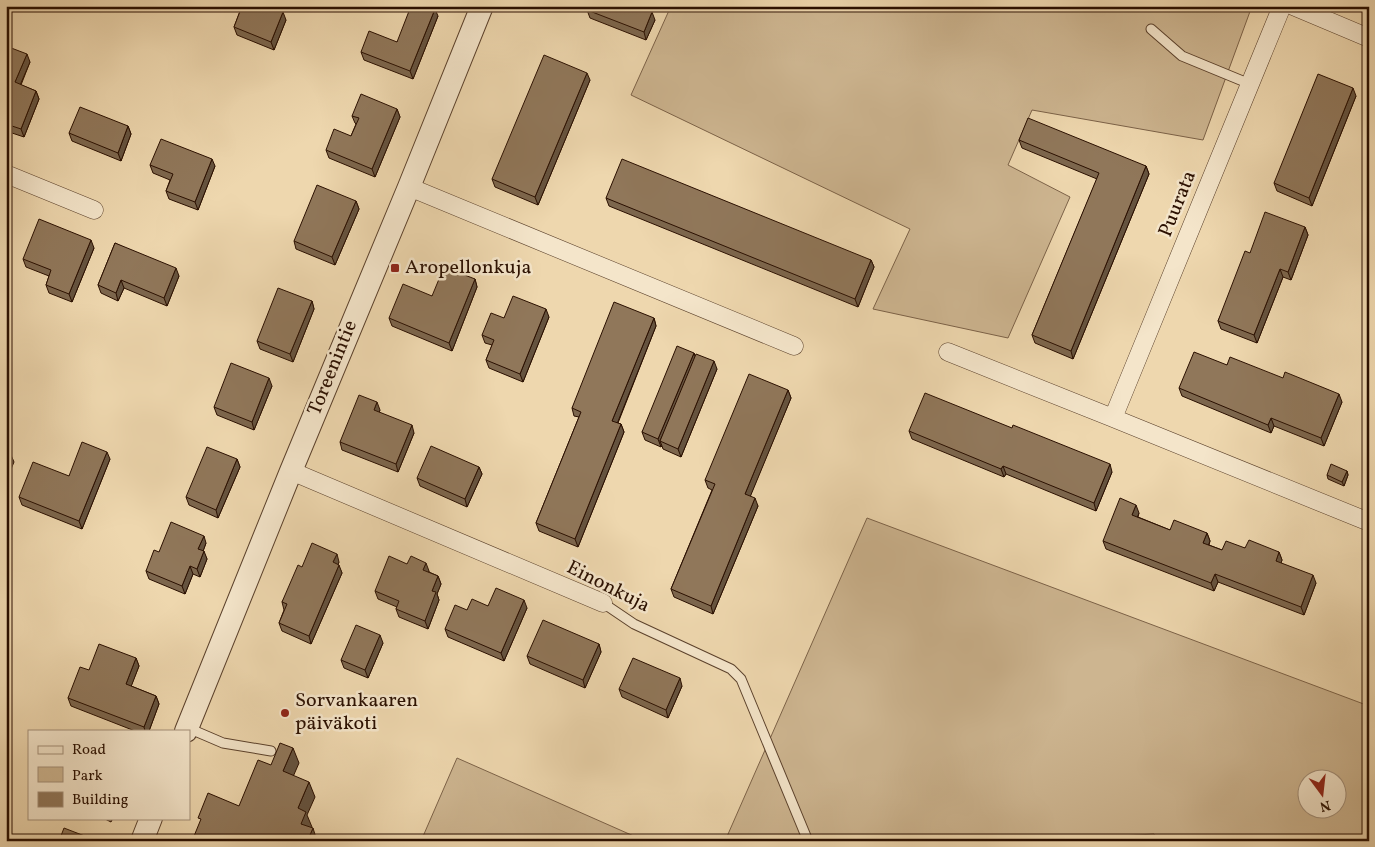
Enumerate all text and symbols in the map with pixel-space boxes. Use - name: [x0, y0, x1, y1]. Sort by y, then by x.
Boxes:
- street label: Puurata: [1152, 167, 1204, 241]
- place label: Aropellonkuja: [405, 254, 531, 282]
- marker: Aropellonkuja: [389, 262, 401, 274]
- street label: Toreenintie: [301, 316, 365, 420]
- street label: Einonkuja: [561, 554, 655, 620]
- place label: Sorvankaaren päiväkoti: [295, 687, 418, 738]
- marker: Sorvankaaren päiväkoti: [279, 707, 291, 719]
- legend: [28, 730, 190, 820]
- text: Road: [72, 740, 106, 761]
- text: Park: [72, 766, 103, 787]
- north arrow: [1298, 770, 1348, 820]
- text: Building: [72, 790, 129, 811]
- text: N: [1318, 795, 1332, 816]

